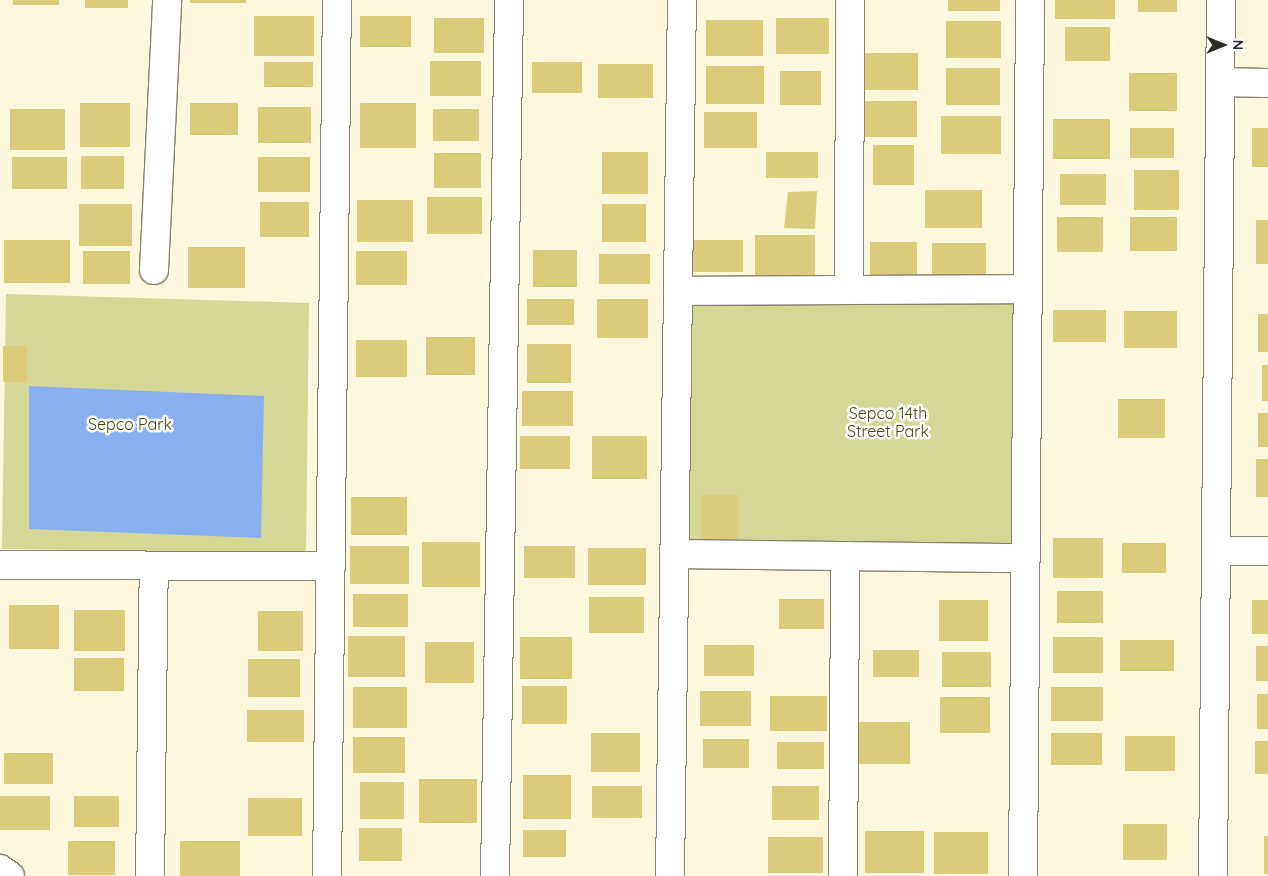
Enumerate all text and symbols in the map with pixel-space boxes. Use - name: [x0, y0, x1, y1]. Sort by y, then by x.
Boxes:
- north arrow: [1198, 20, 1248, 70]
- text: N: [1229, 40, 1247, 50]
- park label: Sepco 14th Street Park: [847, 403, 929, 441]
- park label: Sepco Park: [88, 414, 172, 434]

